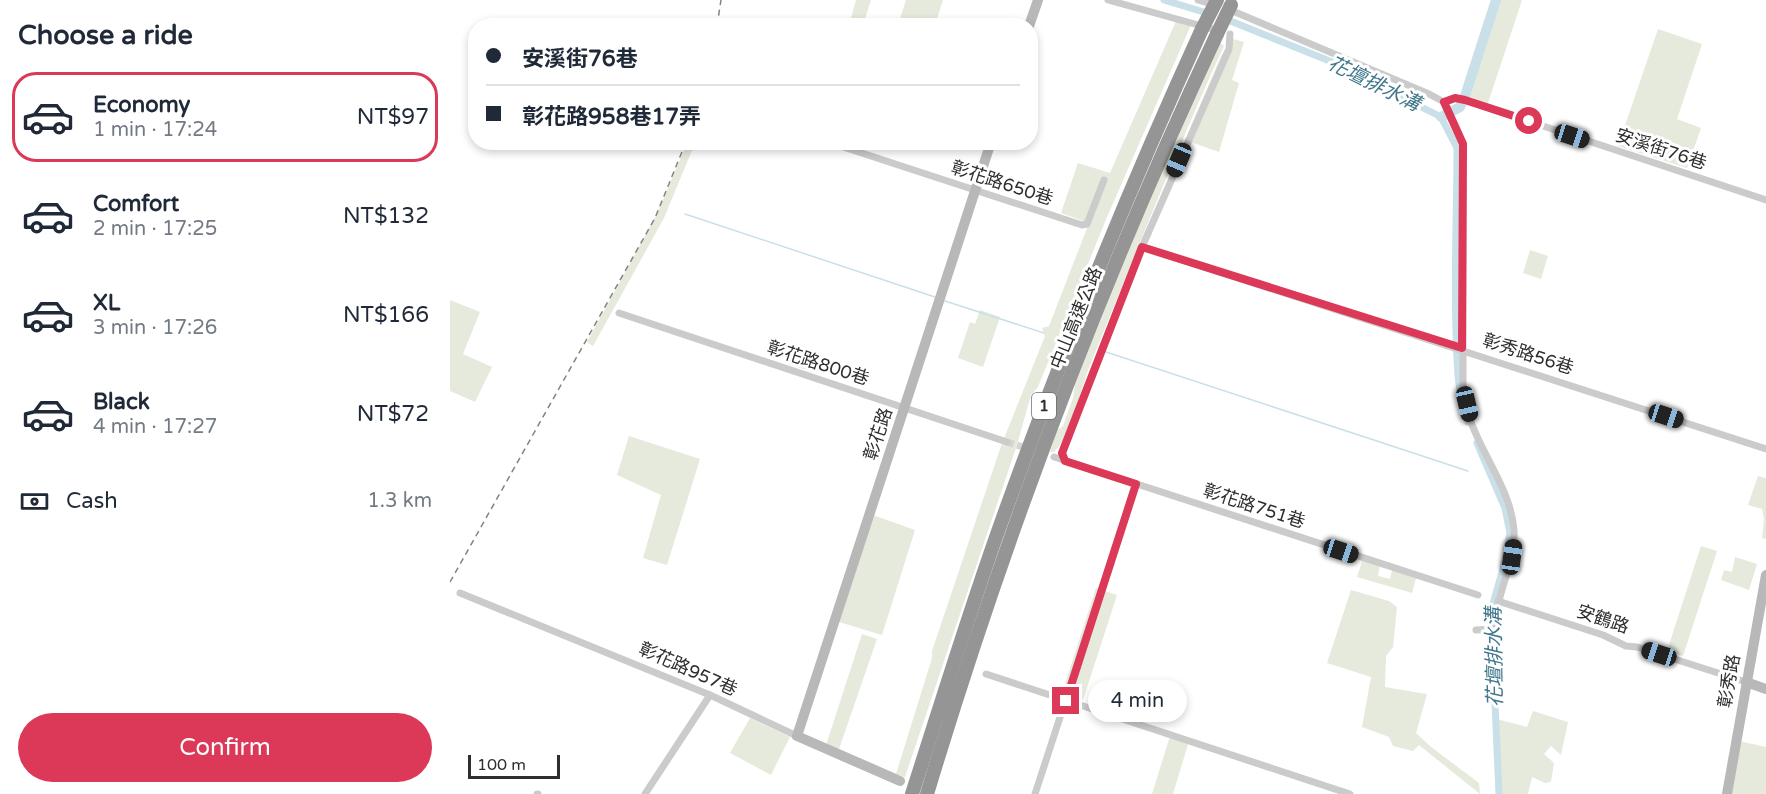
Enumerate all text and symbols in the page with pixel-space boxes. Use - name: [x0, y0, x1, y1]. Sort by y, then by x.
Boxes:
- text: Choose a ride: [18, 19, 193, 52]
- text: 安溪街76巷: [522, 46, 638, 72]
- water label: 花壇排水溝: [1324, 51, 1427, 118]
- icon: car: [21, 90, 75, 144]
- text: Economy: [93, 92, 190, 118]
- text: NT$97: [357, 104, 429, 130]
- text: 彰花路958巷17弄: [522, 104, 701, 130]
- route start: [1515, 107, 1542, 134]
- text: 1 min · 17:24: [93, 118, 217, 142]
- car: [1552, 122, 1592, 150]
- street label: 安溪街76巷: [1613, 124, 1709, 174]
- car: [1164, 140, 1194, 180]
- street label: 彰花路650巷: [948, 156, 1056, 210]
- icon: car: [21, 189, 75, 243]
- text: Comfort: [93, 191, 179, 217]
- text: NT$132: [343, 203, 429, 229]
- text: 2 min · 17:25: [93, 217, 217, 241]
- street label: 中山高速公路: [1046, 264, 1106, 372]
- icon: car: [21, 288, 75, 342]
- text: XL: [93, 290, 120, 316]
- text: NT$166: [343, 302, 429, 328]
- text: 3 min · 17:26: [93, 316, 217, 340]
- street label: 彰秀路56巷: [1480, 329, 1576, 379]
- street label: 彰花路800巷: [764, 336, 872, 390]
- car: [1454, 384, 1480, 424]
- icon: car: [21, 387, 75, 441]
- text: Black: [93, 389, 150, 415]
- road number: 1: [1032, 393, 1056, 419]
- text: NT$72: [357, 401, 429, 427]
- car: [1646, 402, 1686, 430]
- street label: 彰花路: [859, 405, 897, 463]
- text: 4 min · 17:27: [93, 415, 217, 439]
- street label: 彰花路751巷: [1200, 479, 1308, 533]
- icon: cash: [18, 485, 51, 518]
- text: Cash: [66, 488, 118, 514]
- text: 1.3 km: [367, 489, 432, 513]
- car: [1321, 537, 1361, 565]
- car: [1501, 538, 1523, 576]
- street label: 安鶴路: [1574, 600, 1632, 638]
- water label: 花壇排水溝: [1482, 604, 1508, 707]
- street label: 彰花路957巷: [635, 637, 741, 701]
- car: [1639, 640, 1679, 668]
- street label: 彰秀路: [1713, 653, 1745, 709]
- callout: 4 min: [1087, 680, 1186, 722]
- route end: [1052, 687, 1079, 714]
- text: 4 min: [1111, 689, 1164, 713]
- button: Confirm: [18, 713, 432, 782]
- scale bar: [468, 752, 560, 780]
- text: 100 m: [477, 755, 526, 775]

